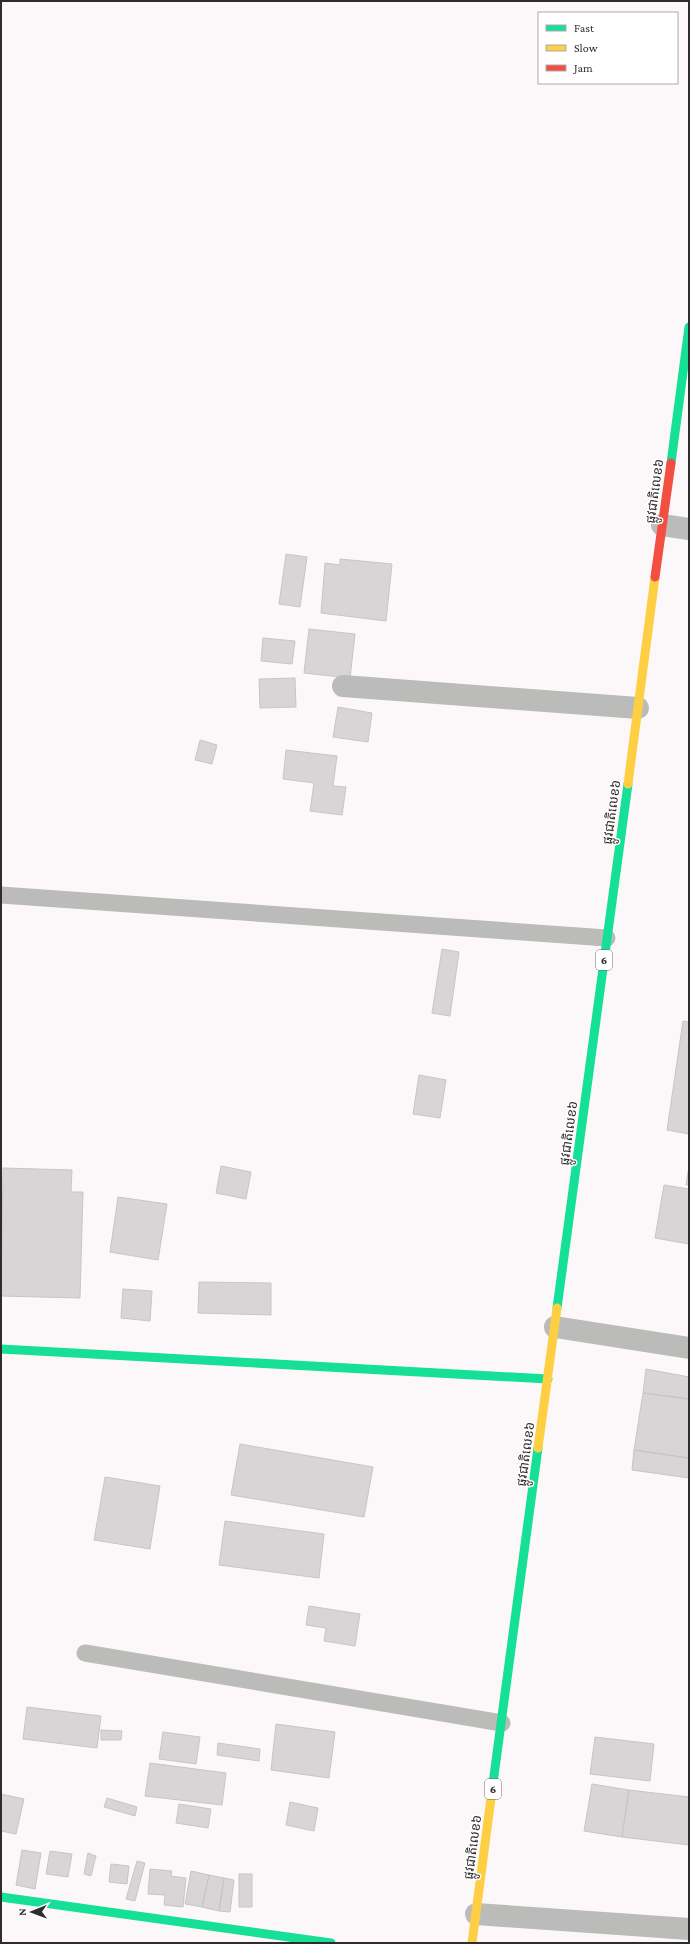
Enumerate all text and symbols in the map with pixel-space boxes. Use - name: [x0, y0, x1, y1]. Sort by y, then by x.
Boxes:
- legend: [538, 12, 678, 84]
- text: Fast: [574, 21, 595, 35]
- text: Slow: [574, 41, 598, 55]
- text: Jam: [573, 61, 593, 75]
- street label: ផ្លូវជាតិលេខ៦: [643, 458, 670, 525]
- street label: ផ្លូវជាតិលេខ៦: [600, 779, 627, 846]
- road number: 6: [596, 950, 612, 970]
- street label: ផ្លូវជាតិលេខ៦: [557, 1100, 584, 1167]
- street label: ផ្លូវជាតិលេខ៦: [514, 1421, 541, 1488]
- road number: 6: [485, 1779, 501, 1799]
- street label: ផ្លូវជាតិលេខ៦: [461, 1814, 488, 1881]
- north arrow: [12, 1892, 52, 1932]
- text: N: [16, 1908, 28, 1916]

